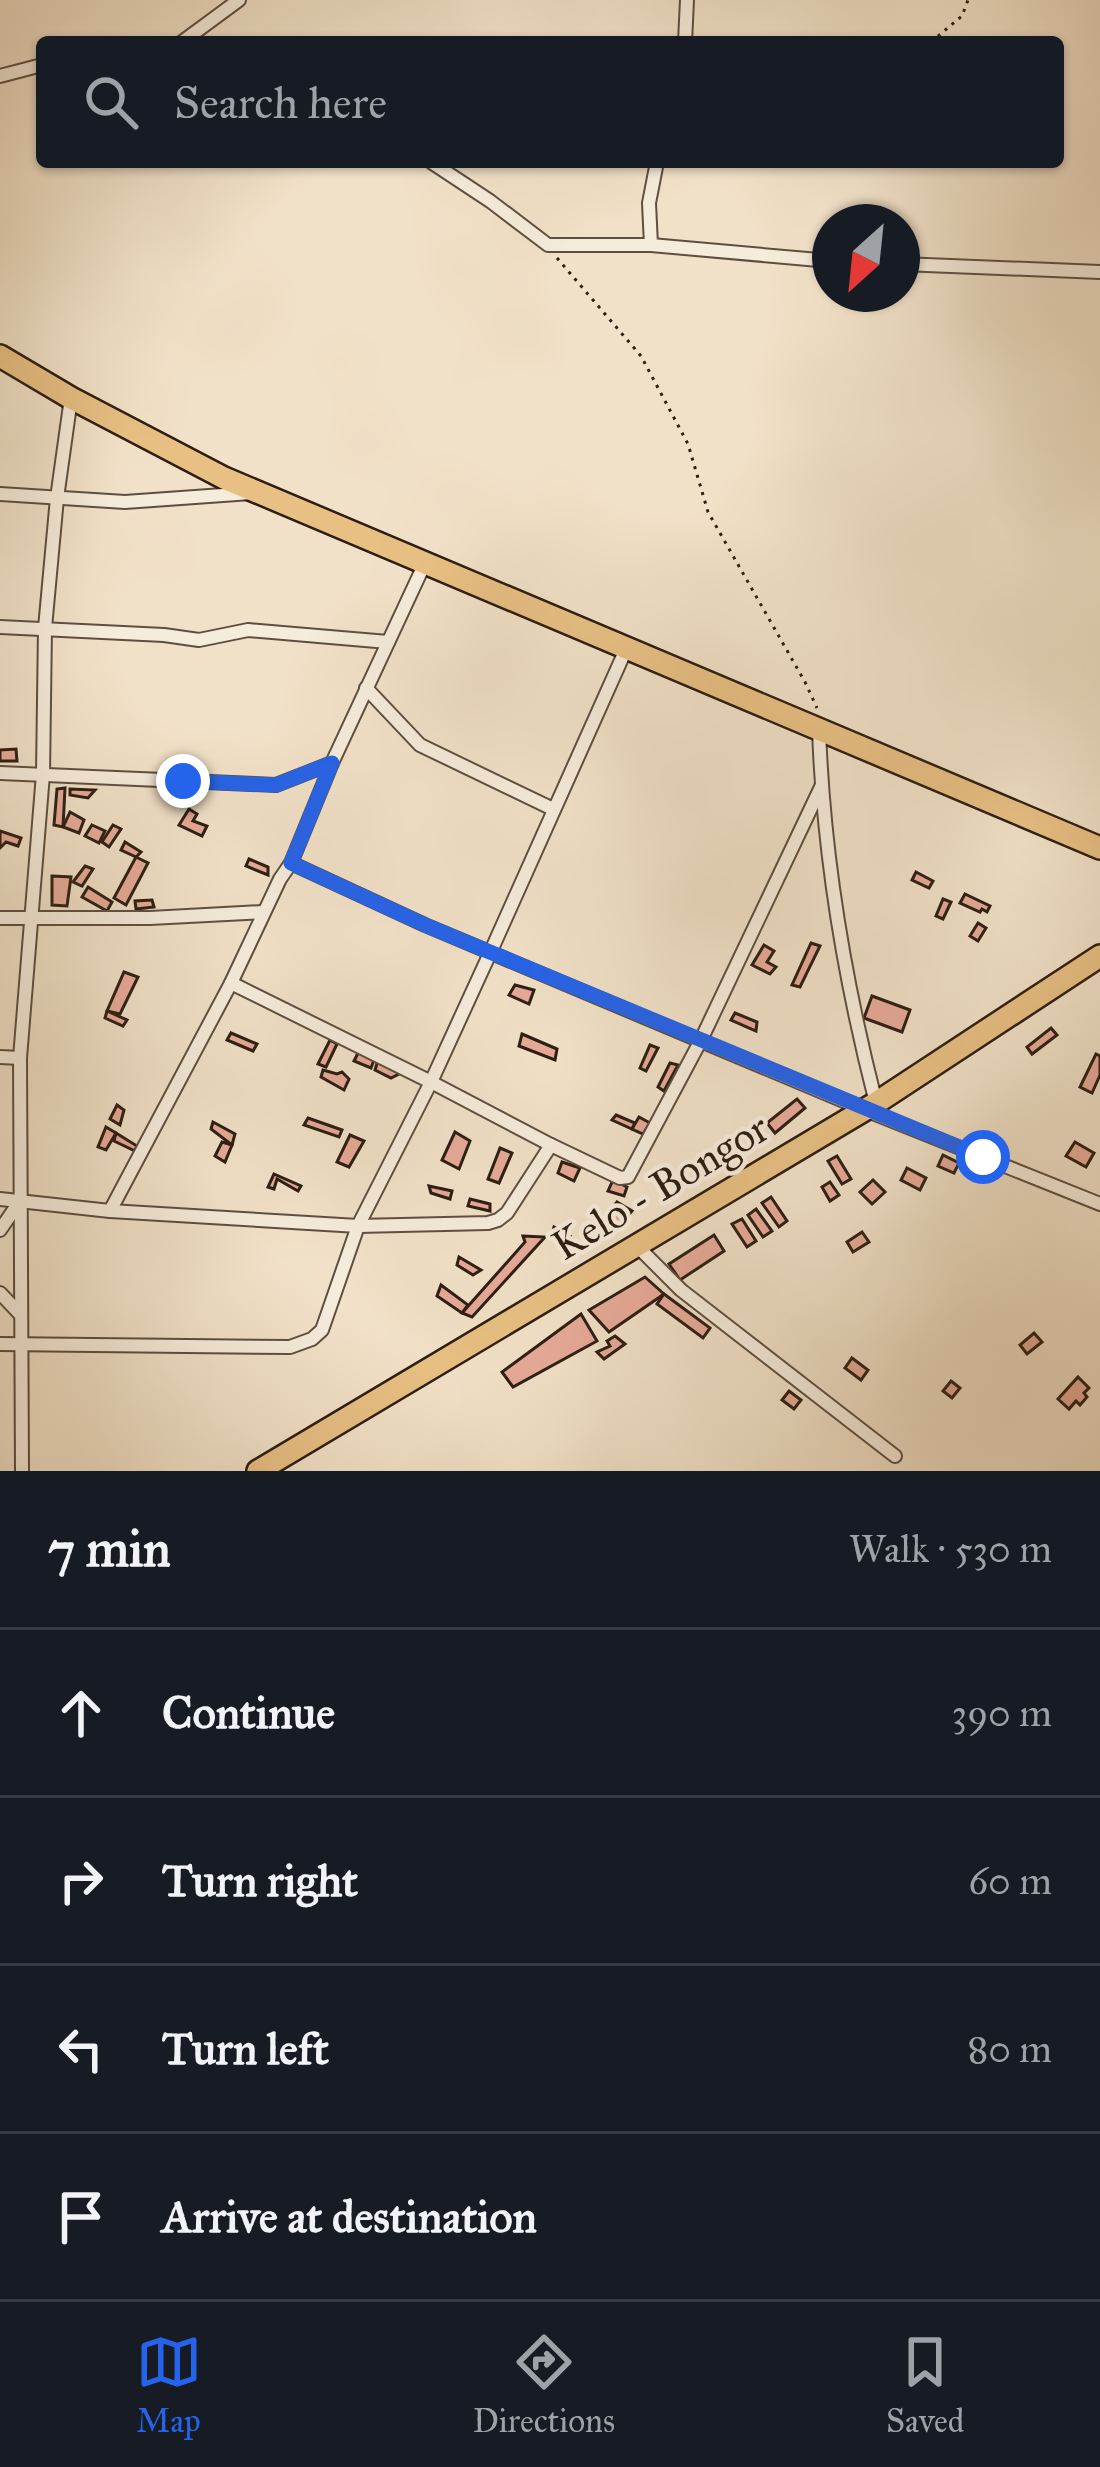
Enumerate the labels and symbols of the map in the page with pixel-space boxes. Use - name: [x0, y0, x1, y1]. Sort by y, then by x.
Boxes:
- north arrow: [812, 204, 920, 312]
- route end: [156, 754, 210, 808]
- street label: Kelo - Bongor: [543, 1102, 778, 1272]
- route start: [956, 1130, 1010, 1184]

